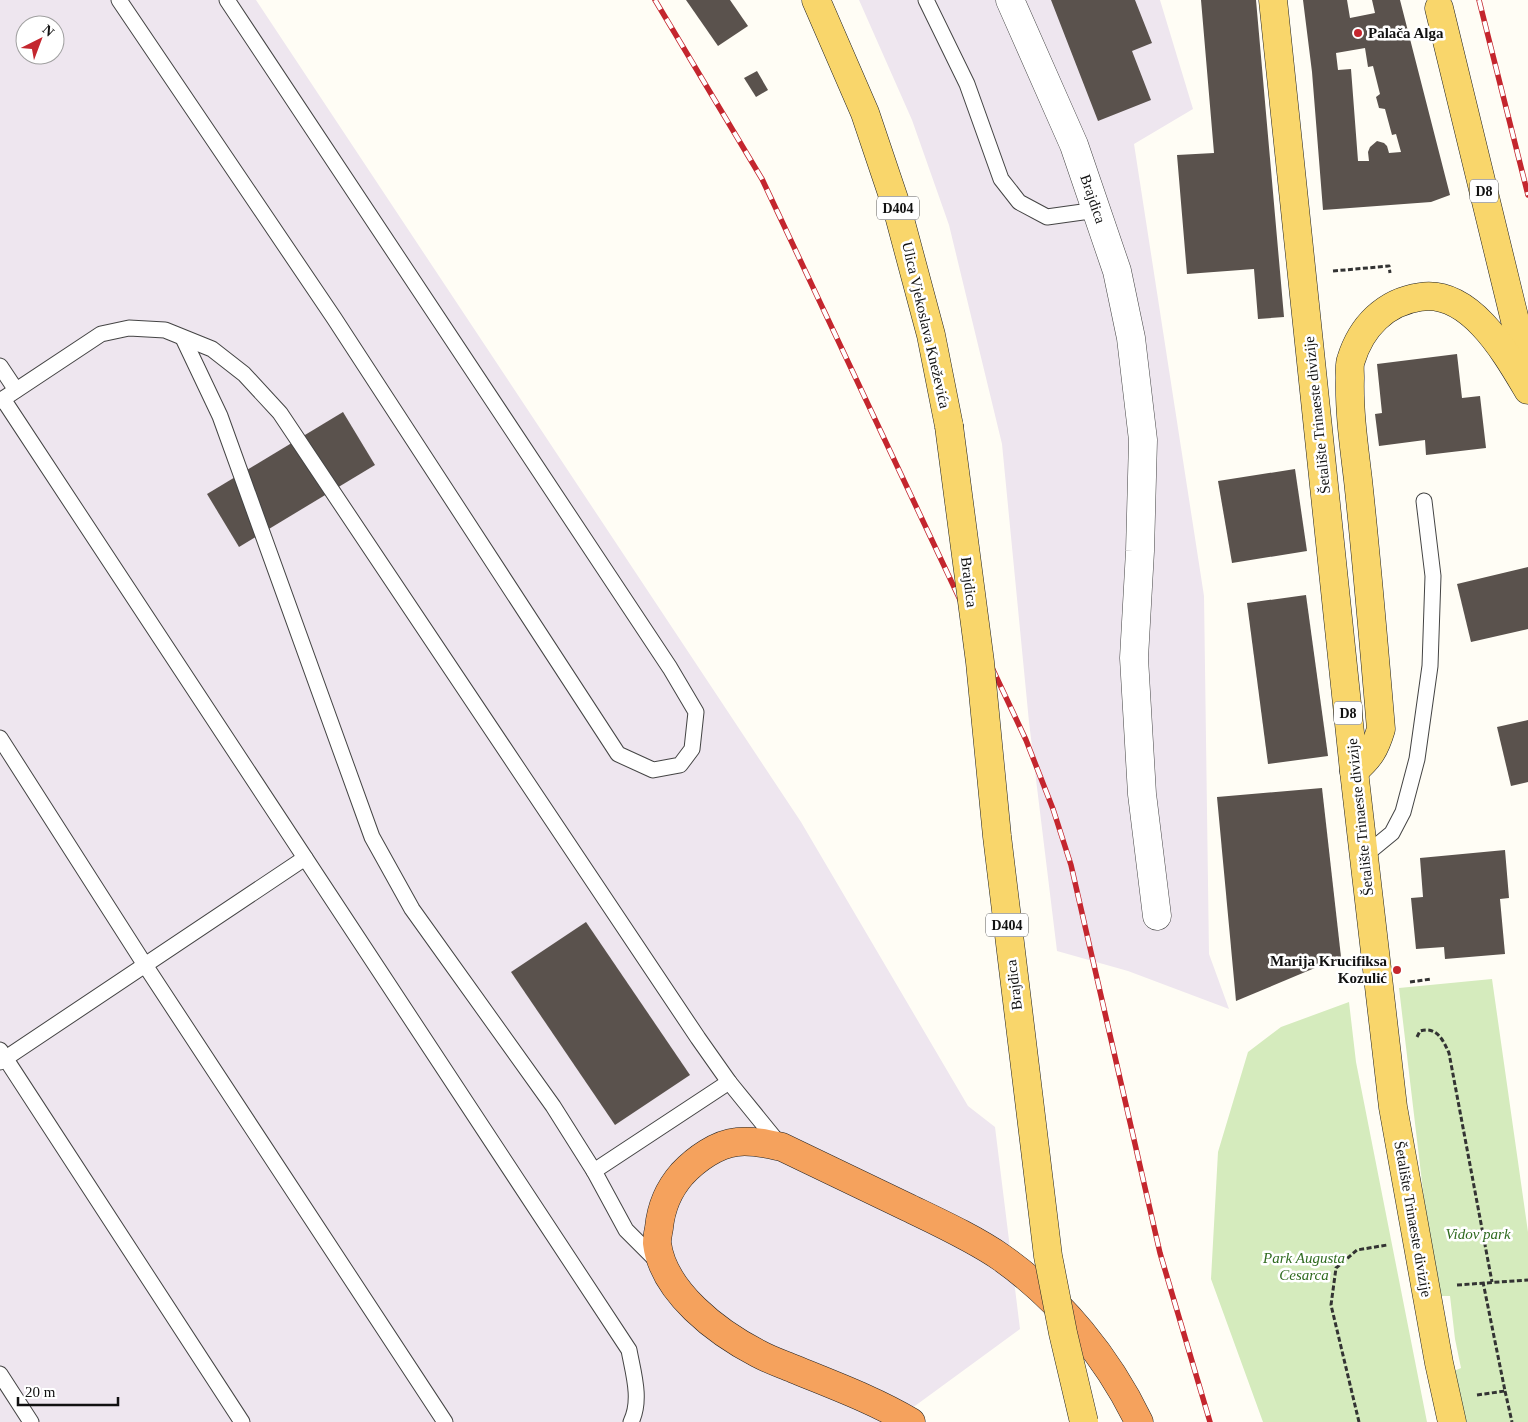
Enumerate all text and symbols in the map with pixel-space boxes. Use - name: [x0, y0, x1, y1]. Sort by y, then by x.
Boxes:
- north arrow: [15, 15, 65, 65]
- text: N: [40, 22, 57, 40]
- place label: Palača Alga: [1368, 25, 1444, 41]
- marker: Palača Alga: [1352, 27, 1364, 39]
- street label: Brajdica: [1077, 172, 1109, 226]
- road number: D8: [1470, 180, 1498, 202]
- road number: D404: [877, 197, 919, 220]
- street label: Ulica Vjekoslava Kneževića: [899, 240, 953, 410]
- street label: Šetalište Trinaeste divizije: [1301, 335, 1333, 495]
- street label: Brajdica: [958, 556, 980, 609]
- road number: D8: [1334, 701, 1362, 724]
- street label: Šetalište Trinaeste divizije: [1344, 737, 1376, 897]
- road number: D404: [986, 914, 1028, 936]
- place label: Marija Krucifiksa Kozulić: [1270, 953, 1387, 986]
- street label: Brajdica: [1003, 958, 1025, 1011]
- marker: Marija Krucifiksa Kozulić: [1391, 964, 1403, 976]
- street label: Šetalište Trinaeste divizije: [1391, 1140, 1435, 1299]
- park label: Vidov park: [1445, 1226, 1511, 1242]
- park label: Park Augusta Cesarca: [1262, 1250, 1345, 1283]
- scale bar: [18, 1374, 118, 1406]
- text: 20 m: [25, 1384, 56, 1400]

